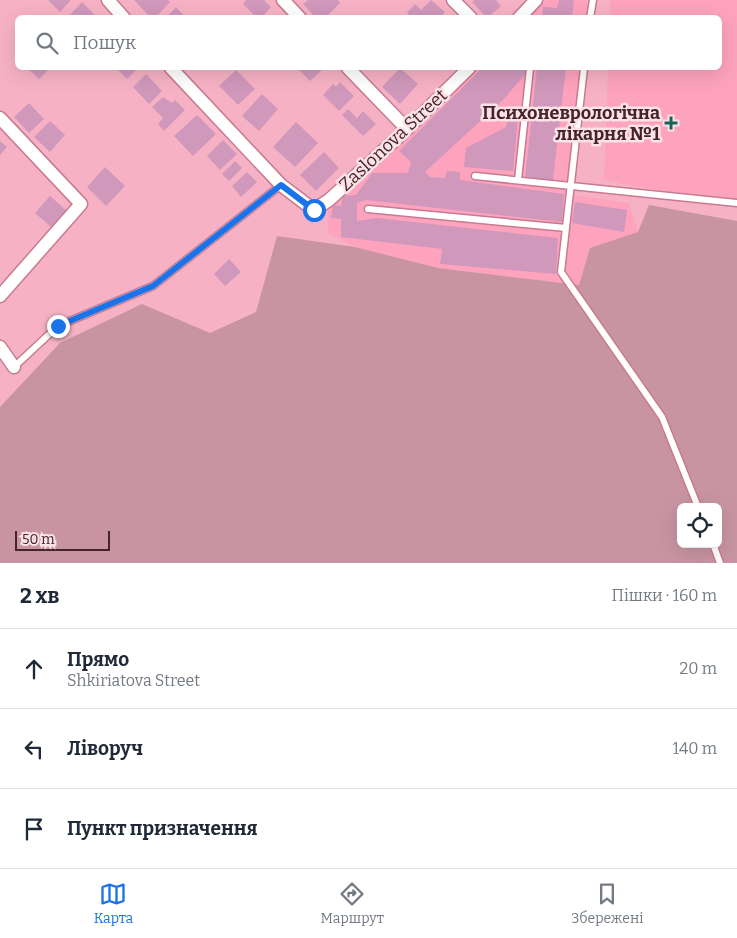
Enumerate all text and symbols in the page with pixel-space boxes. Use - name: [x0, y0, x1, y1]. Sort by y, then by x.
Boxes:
- search box: [15, 15, 722, 70]
- icon: search: [33, 29, 61, 57]
- text: Пошук: [73, 31, 136, 54]
- street label: Zaslonova Street: [334, 84, 452, 196]
- place label: Психоневрологічна лікарня №1: [482, 102, 660, 145]
- marker: Психоневрологічна лікарня №1: [664, 116, 678, 130]
- route start: [303, 199, 326, 222]
- route end: [47, 315, 70, 338]
- map controls: [677, 503, 722, 548]
- button: locate: [677, 503, 722, 548]
- scale bar: [15, 528, 110, 551]
- text: 50 m: [22, 531, 55, 548]
- text: 2 хв: [20, 583, 59, 609]
- text: Пішки · 160 m: [612, 586, 717, 605]
- text: Прямо: [67, 648, 129, 671]
- icon: ahead: [20, 655, 48, 683]
- text: 20 m: [680, 659, 717, 678]
- text: Shkiriatova Street: [67, 671, 200, 690]
- icon: left: [20, 735, 48, 763]
- text: Ліворуч: [67, 737, 143, 760]
- text: 140 m: [672, 739, 717, 758]
- icon: arrive: [20, 815, 48, 843]
- text: Пункт призначення: [67, 817, 258, 840]
- tab: Карта: [94, 880, 133, 927]
- tab: Маршрут: [321, 880, 384, 927]
- tab: Збережені: [571, 880, 643, 927]

